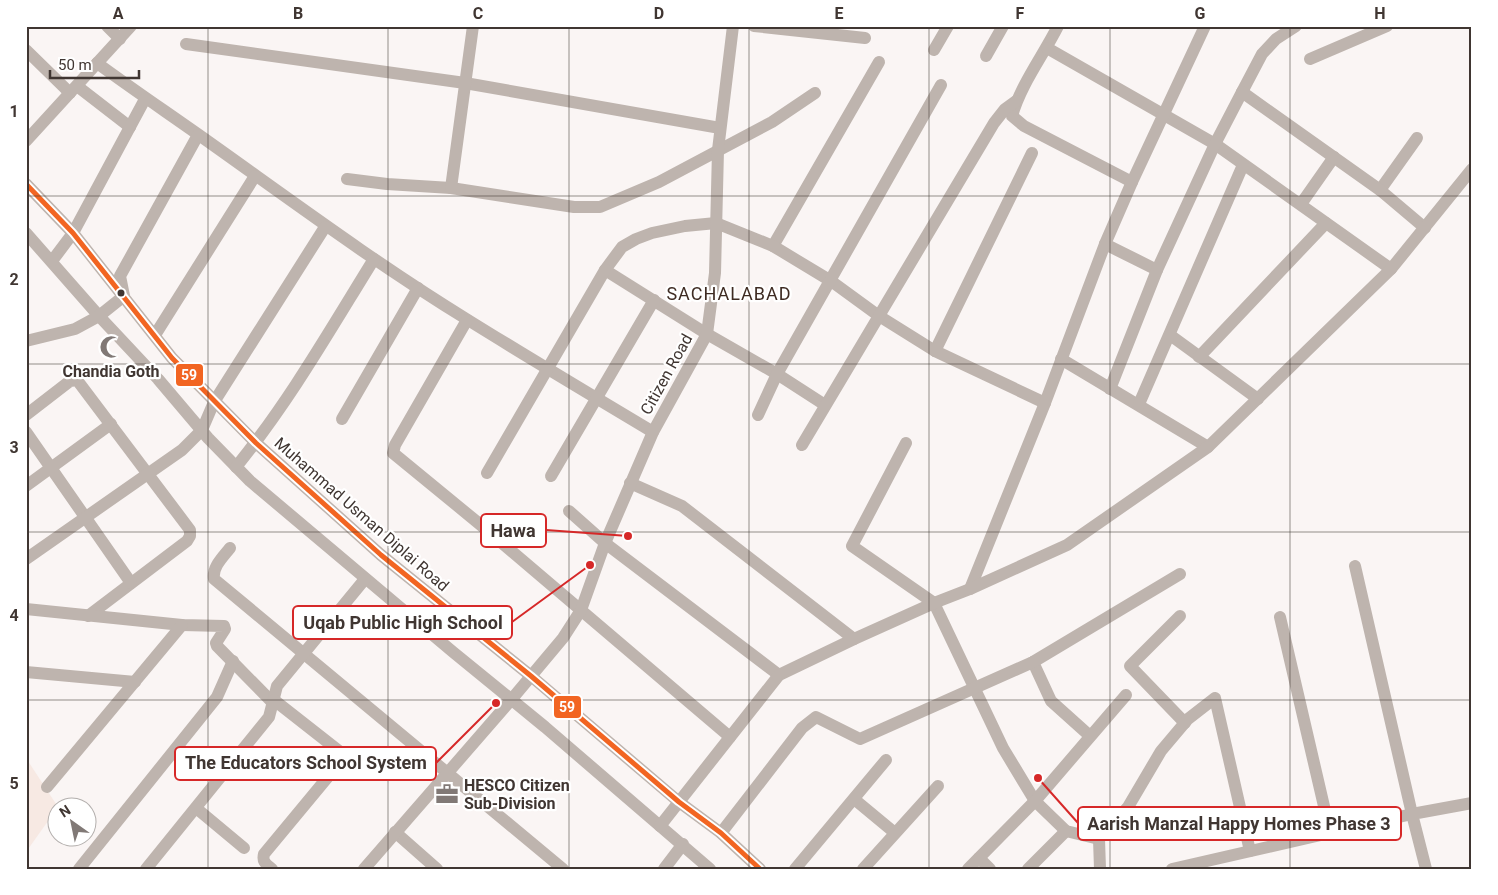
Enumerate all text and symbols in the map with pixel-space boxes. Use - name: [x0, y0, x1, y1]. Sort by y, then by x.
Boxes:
- text: A: [113, 4, 124, 23]
- text: B: [293, 4, 303, 23]
- text: C: [473, 4, 483, 23]
- text: D: [654, 4, 664, 23]
- text: E: [835, 4, 844, 23]
- text: F: [1016, 4, 1025, 23]
- text: G: [1195, 4, 1206, 23]
- text: H: [1374, 4, 1386, 23]
- scale bar: [50, 48, 139, 80]
- text: 50 m: [58, 56, 92, 74]
- text: 1: [9, 102, 19, 121]
- text: 2: [9, 270, 19, 289]
- district label: SACHALABAD: [666, 283, 792, 304]
- unlabelled marker: [116, 288, 126, 298]
- street label: Citizen Road: [636, 331, 696, 418]
- mosque icon: Chandia Goth: [98, 334, 124, 360]
- place label: Chandia Goth: [62, 362, 160, 381]
- line badge: 59: [175, 363, 204, 387]
- text: 59: [181, 367, 197, 383]
- street label: Muhammad Usman Diplai Road: [271, 433, 453, 595]
- text: 3: [9, 438, 19, 457]
- callout: Hawa: [481, 514, 546, 547]
- text: Hawa: [490, 520, 536, 541]
- text: 4: [9, 606, 19, 625]
- callout: Uqab Public High School: [293, 606, 512, 639]
- text: Uqab Public High School: [303, 612, 503, 633]
- line badge: 59: [553, 695, 582, 719]
- text: 59: [559, 699, 575, 715]
- callout: The Educators School System: [175, 747, 436, 780]
- text: The Educators School System: [185, 752, 427, 773]
- text: 5: [9, 774, 19, 793]
- place label: HESCO Citizen Sub-Division: [464, 776, 570, 813]
- office icon: HESCO Citizen Sub-Division: [434, 781, 460, 807]
- north arrow: [48, 798, 98, 848]
- text: N: [56, 802, 73, 821]
- callout: Aarish Manzal Happy Homes Phase 3: [1078, 807, 1401, 840]
- text: Aarish Manzal Happy Homes Phase 3: [1087, 813, 1391, 834]

